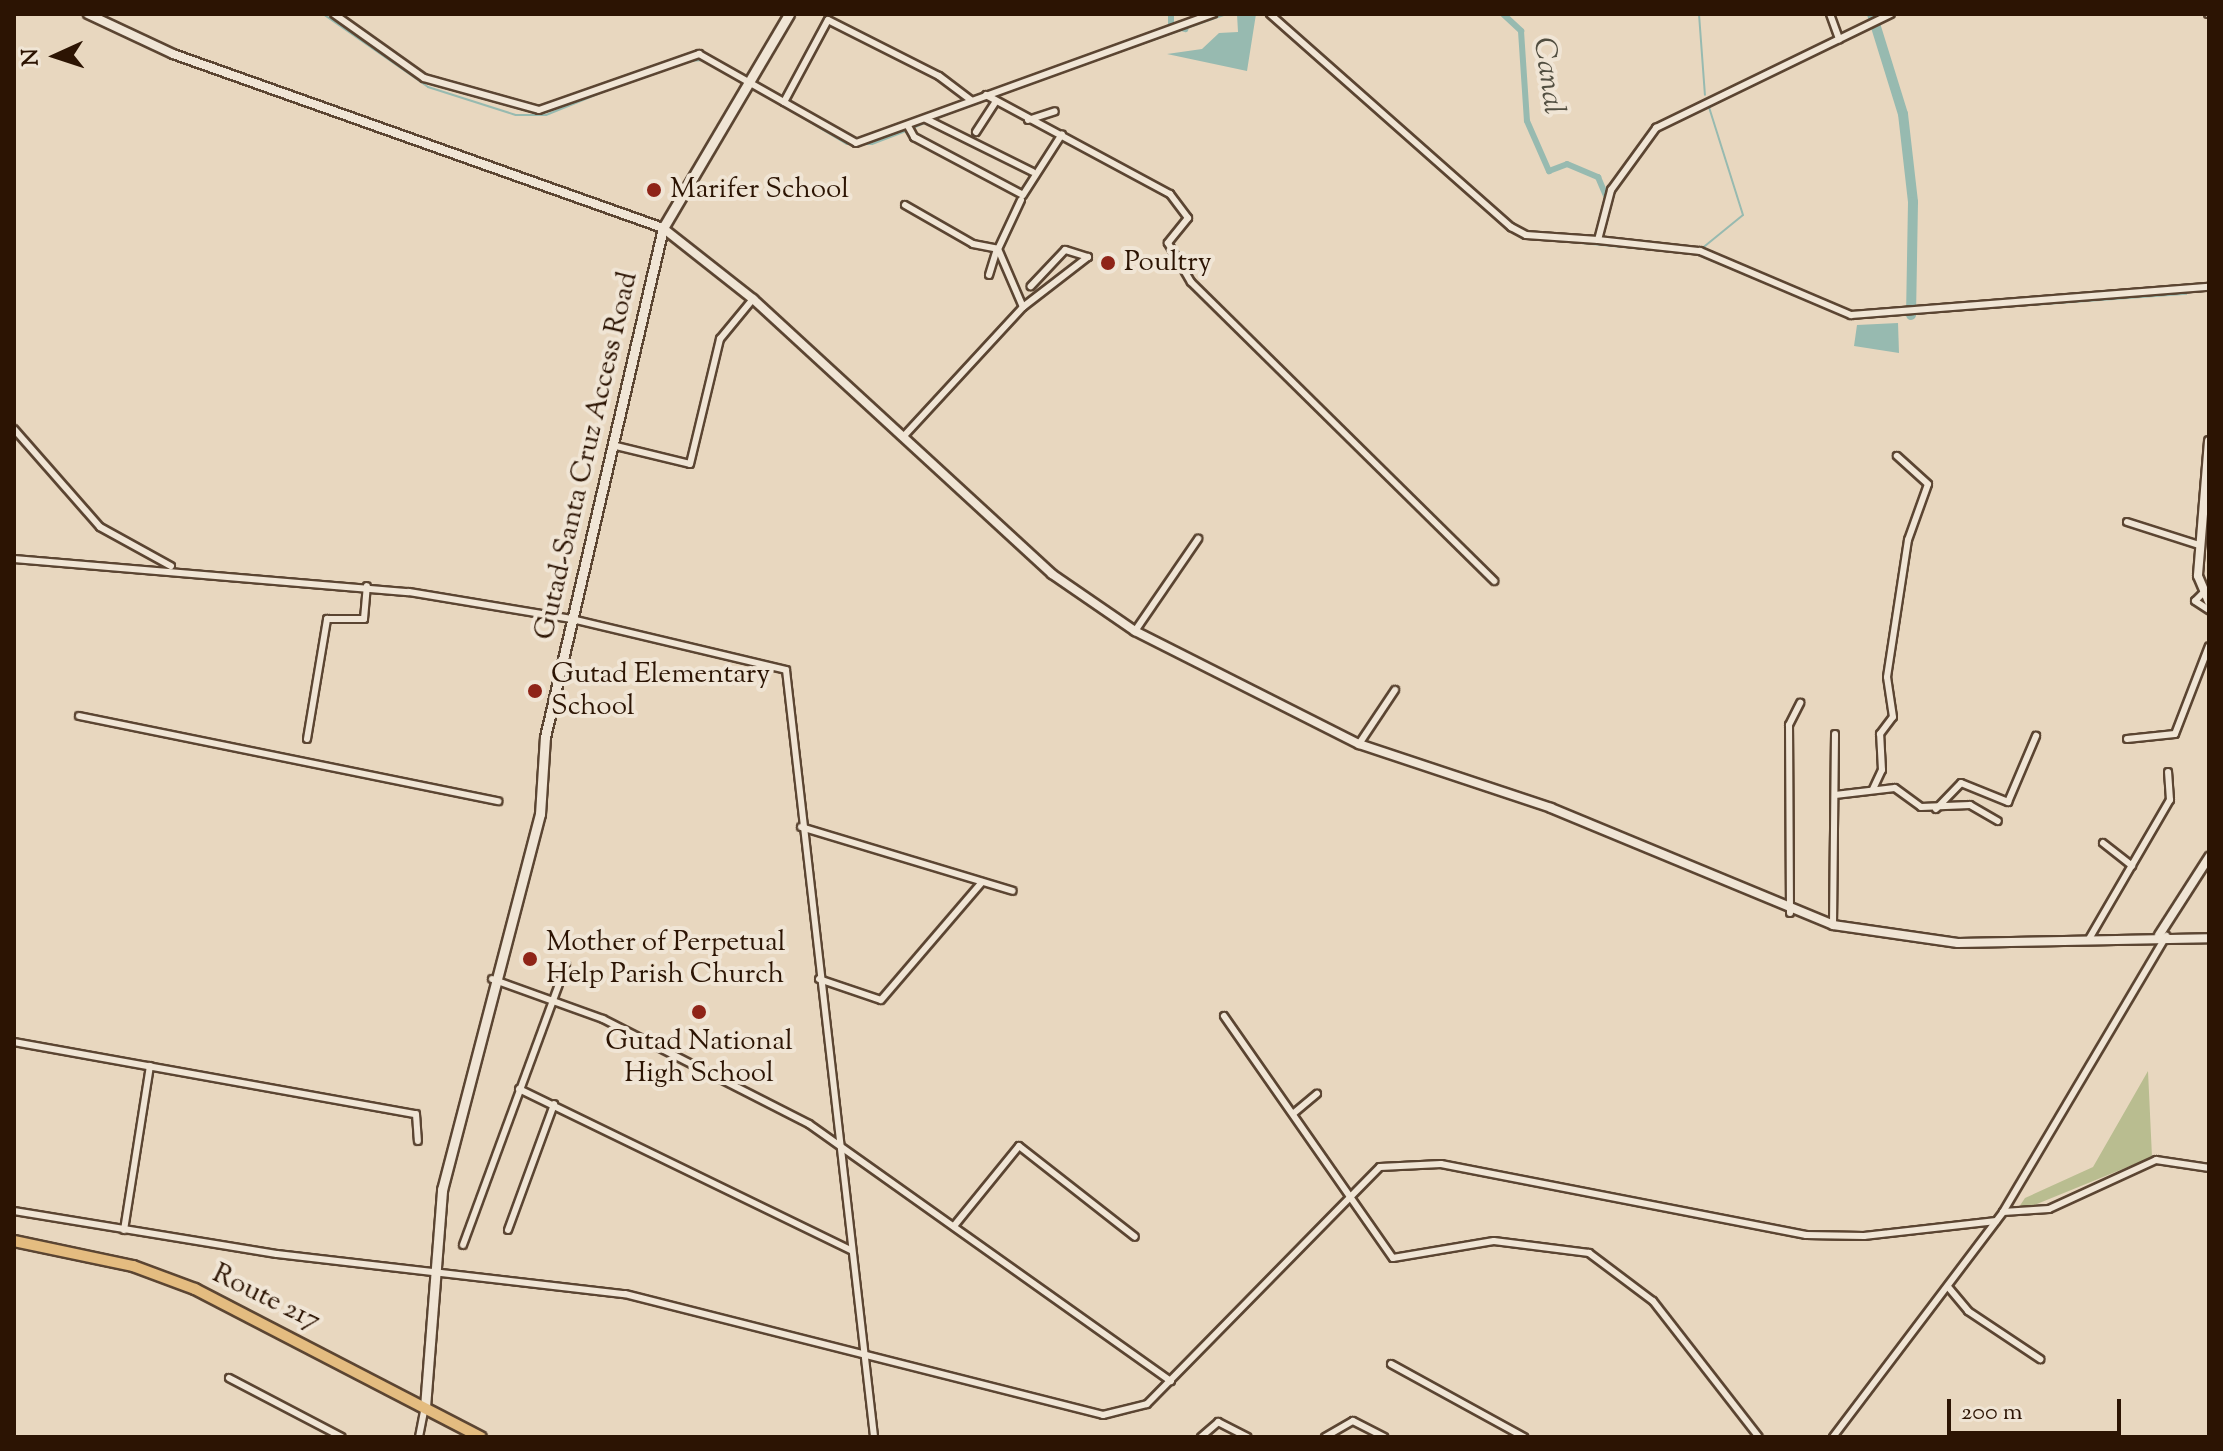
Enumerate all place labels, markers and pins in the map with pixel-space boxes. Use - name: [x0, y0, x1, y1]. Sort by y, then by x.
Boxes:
- place label: Marifer School: [670, 173, 849, 207]
- marker: Marifer School: [645, 181, 663, 199]
- place label: Poultry: [1124, 246, 1212, 280]
- marker: Poultry: [1099, 254, 1117, 272]
- place label: Gutad Elementary School: [551, 658, 770, 724]
- marker: Gutad Elementary School: [526, 682, 544, 700]
- place label: Mother of Perpetual Help Parish Church: [546, 926, 786, 992]
- marker: Mother of Perpetual Help Parish Church: [521, 950, 539, 968]
- marker: Gutad National High School: [690, 1003, 708, 1021]
- place label: Gutad National High School: [605, 1025, 793, 1091]

